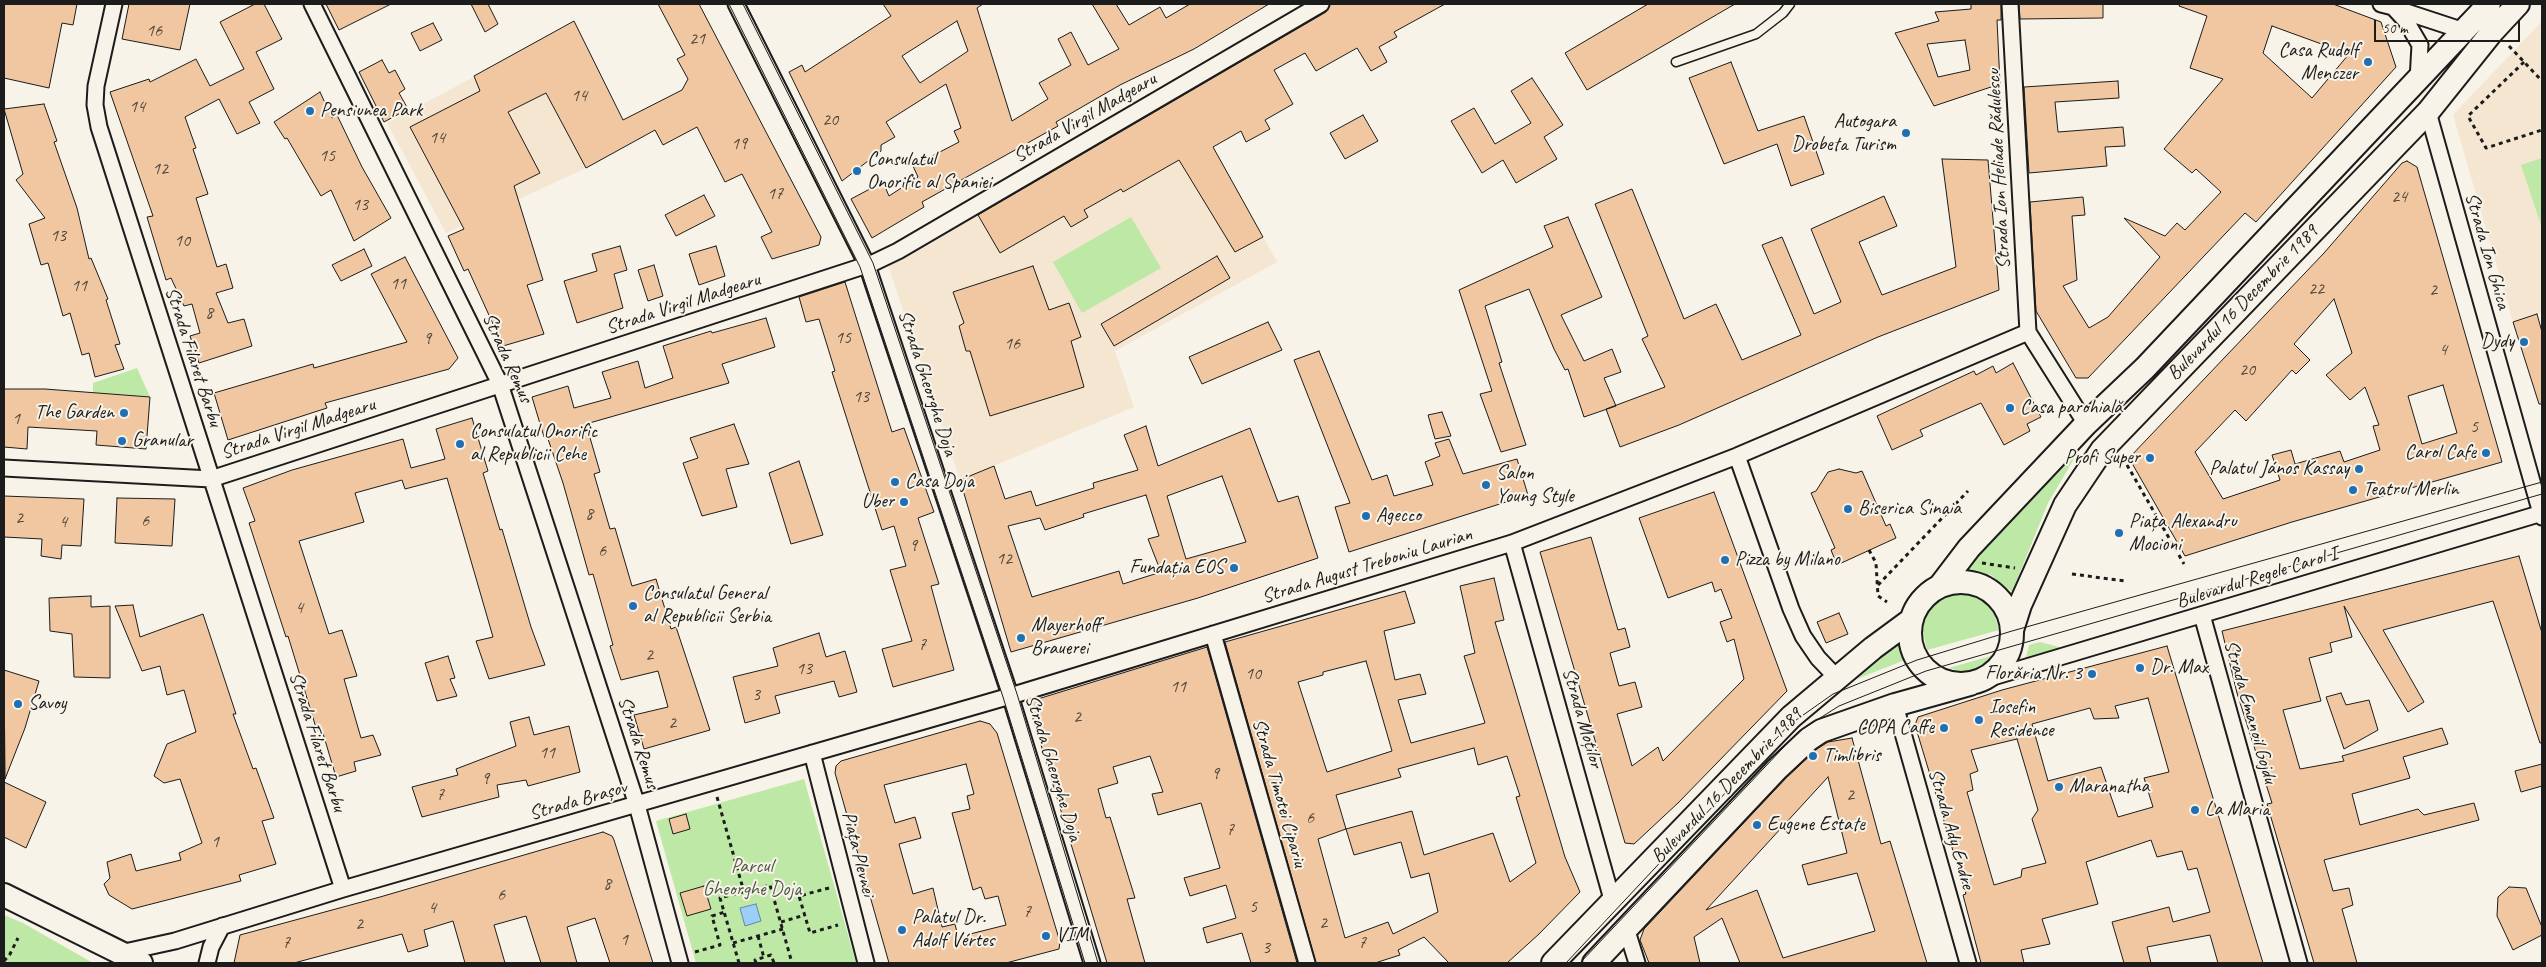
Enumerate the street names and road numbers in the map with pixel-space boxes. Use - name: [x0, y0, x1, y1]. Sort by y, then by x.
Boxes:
- street label: Strada Virgil Madgearu: [1009, 67, 1161, 169]
- street label: Strada Ion Heliade Rădulescu: [1982, 68, 2016, 270]
- street label: Strada Ion Ghica: [2459, 190, 2515, 312]
- street label: Bulevardul 16 Decembrie 1989: [2162, 220, 2324, 386]
- street label: Strada Virgil Madgearu: [603, 268, 763, 340]
- street label: Strada Filaret Barbu: [159, 284, 227, 430]
- street label: Strada Gheorghe Doja: [892, 307, 962, 459]
- street label: Strada Remus: [477, 309, 537, 407]
- street label: Strada Virgil Madgearu: [218, 393, 378, 465]
- street label: Strada August Treboniu Laurian: [1259, 523, 1475, 609]
- street label: Bulevardul Regele Carol I: [2174, 542, 2340, 614]
- street label: Strada Emanoil Gojdu: [2218, 638, 2282, 786]
- street label: Strada Moților: [1556, 665, 1608, 771]
- street label: Strada Filaret Barbu: [283, 669, 351, 815]
- street label: Strada Gheorghe Doja: [1019, 692, 1087, 844]
- street label: Strada Remus: [612, 694, 664, 792]
- street label: Bulevardul 16 Decembrie 1989: [1646, 703, 1808, 869]
- street label: Strada Timotei Cipariu: [1246, 716, 1312, 870]
- street label: Strada Ady Endre: [1922, 766, 1980, 892]
- street label: Strada Brașov: [527, 776, 629, 826]
- street label: Piața Plevnei: [836, 809, 880, 899]

